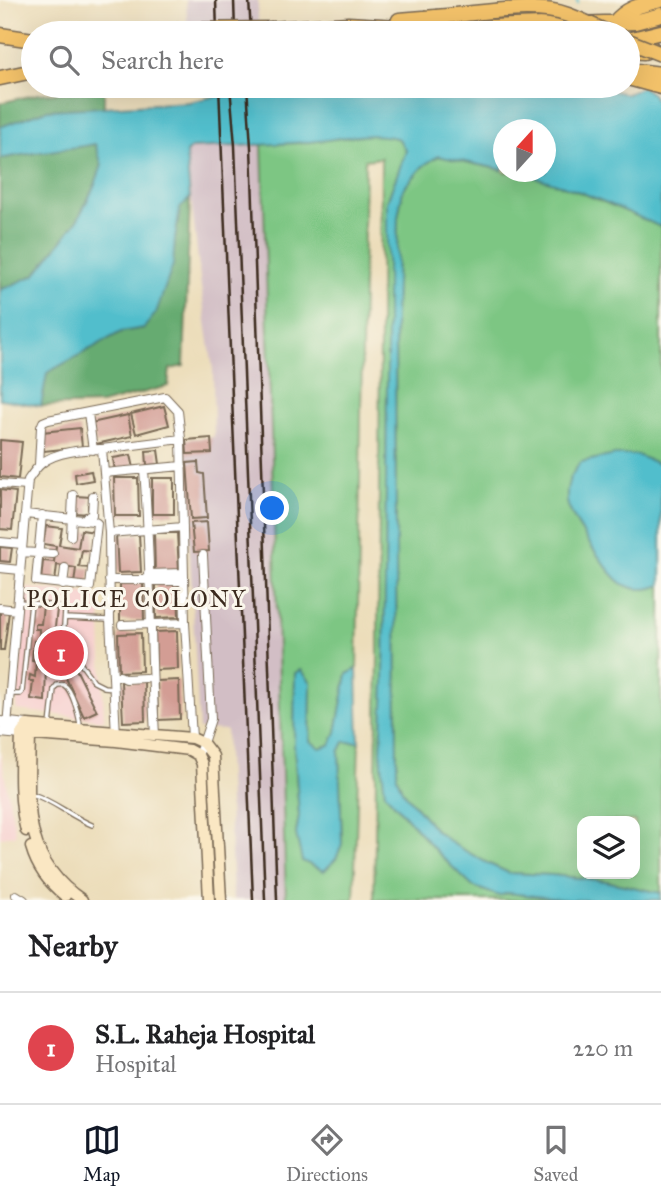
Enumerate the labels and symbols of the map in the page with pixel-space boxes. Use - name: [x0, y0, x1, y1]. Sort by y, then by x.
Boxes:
- north arrow: [493, 119, 556, 182]
- your location: [255, 491, 289, 525]
- district label: POLICE COLONY: [26, 585, 248, 613]
- pin: 1: [38, 627, 84, 679]

